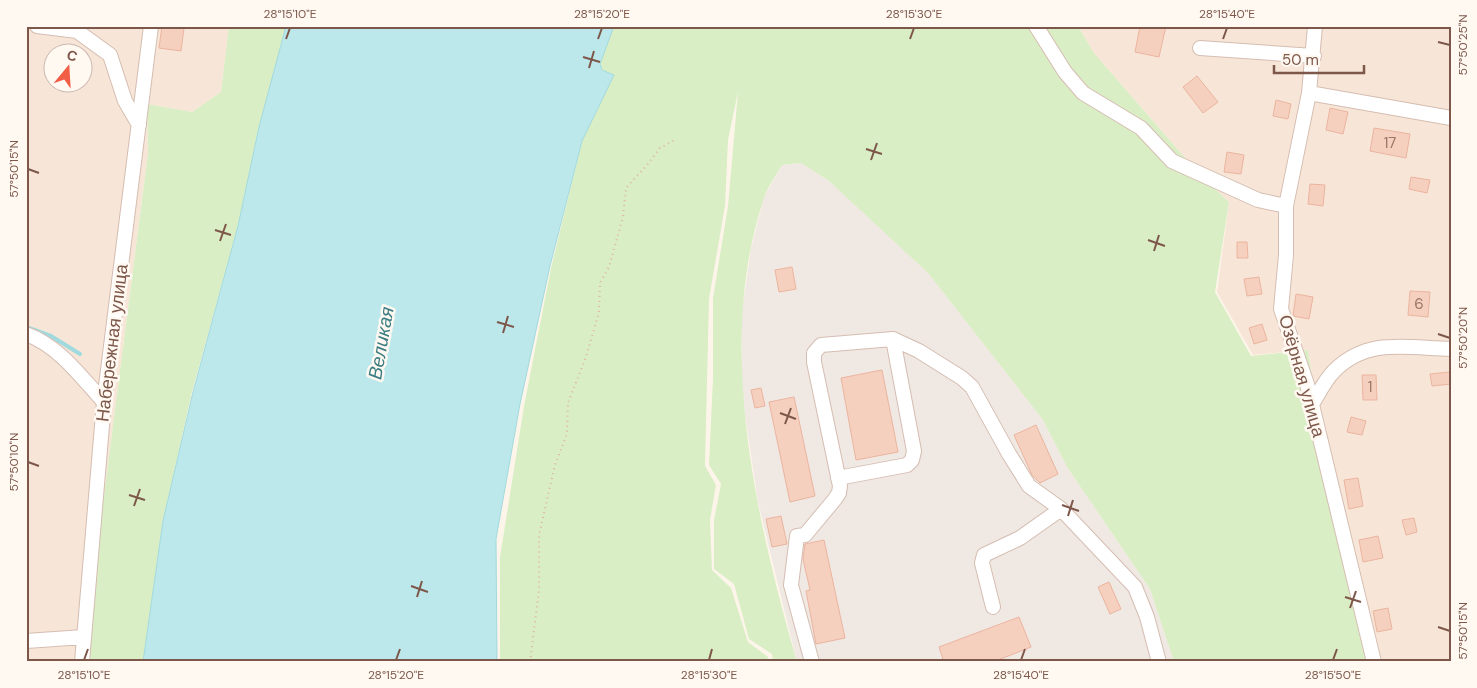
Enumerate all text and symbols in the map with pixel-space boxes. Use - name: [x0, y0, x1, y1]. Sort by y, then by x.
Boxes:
- text: 28°15'10"E: [263, 6, 317, 22]
- text: 28°15'20"E: [574, 6, 630, 22]
- text: 28°15'30"E: [886, 6, 942, 22]
- text: 28°15'40"E: [1199, 6, 1255, 22]
- text: 57°50'25"N: [1455, 15, 1471, 75]
- north arrow: [42, 42, 92, 92]
- scale bar: [1274, 42, 1364, 74]
- text: С: [64, 46, 80, 66]
- text: 50 m: [1282, 50, 1319, 70]
- house number: 17: [1384, 133, 1396, 153]
- text: 57°50'15"N: [6, 140, 22, 198]
- street label: Набережная улица: [90, 262, 134, 423]
- house number: 6: [1414, 294, 1424, 314]
- water label: Великая: [362, 305, 400, 381]
- text: 57°50'20"N: [1455, 307, 1471, 369]
- street label: Озёрная улица: [1273, 312, 1331, 441]
- house number: 1: [1368, 377, 1372, 397]
- text: 57°50'10"N: [6, 433, 22, 491]
- text: 57°50'15"N: [1455, 602, 1471, 660]
- text: 28°15'10"E: [57, 667, 111, 683]
- text: 28°15'20"E: [368, 667, 424, 683]
- text: 28°15'30"E: [681, 667, 737, 683]
- text: 28°15'40"E: [993, 667, 1049, 683]
- text: 28°15'50"E: [1305, 667, 1361, 683]

